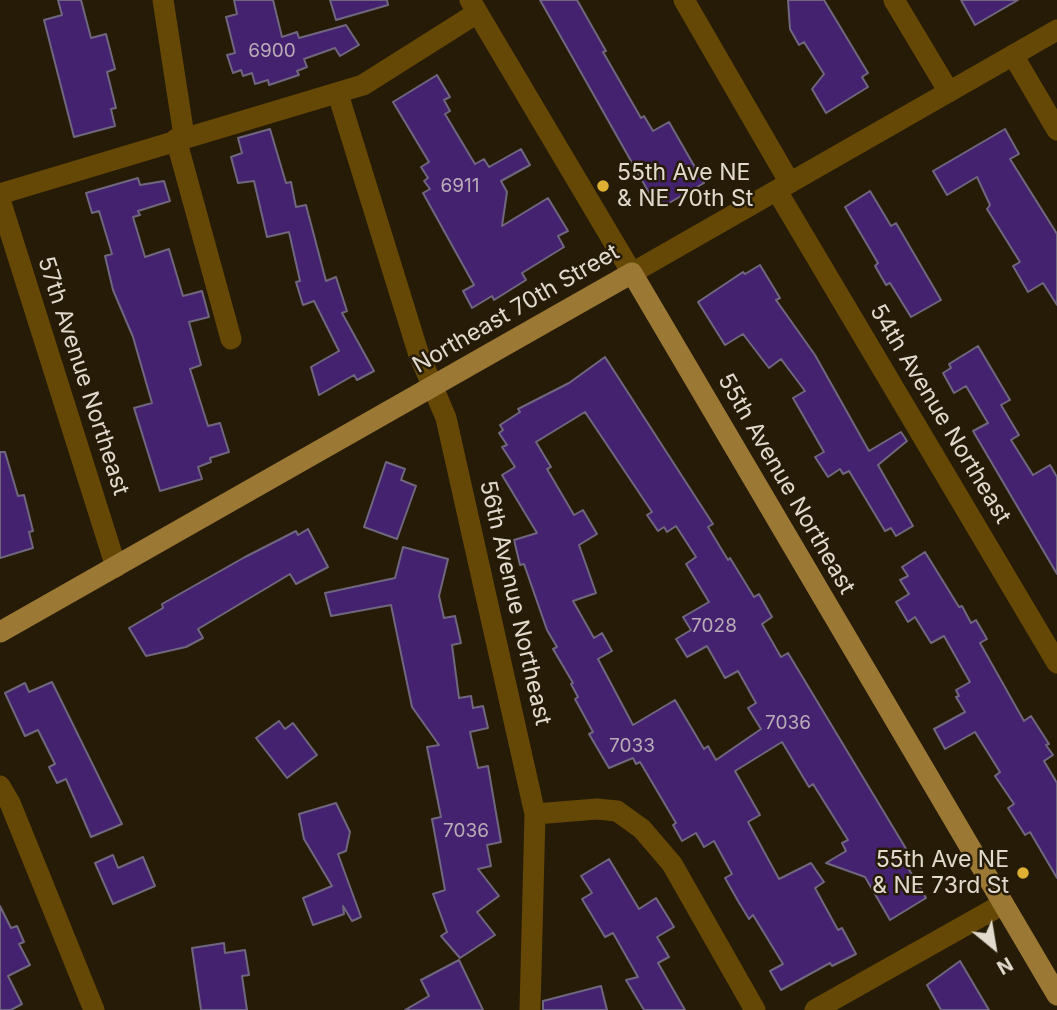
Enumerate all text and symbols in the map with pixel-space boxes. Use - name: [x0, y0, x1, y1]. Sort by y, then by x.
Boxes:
- house number: 6900: [248, 40, 296, 62]
- place label: 55th Ave NE & NE 70th St: [617, 159, 753, 213]
- house number: 6911: [440, 175, 480, 197]
- marker: 55th Ave NE & NE 70th St: [595, 178, 611, 194]
- street label: Northeast 70th Street: [408, 239, 624, 379]
- street label: 57th Avenue Northeast: [31, 253, 135, 499]
- street label: 54th Avenue Northeast: [863, 299, 1017, 529]
- street label: 55th Avenue Northeast: [711, 369, 861, 599]
- street label: 56th Avenue Northeast: [473, 478, 557, 728]
- house number: 7028: [691, 615, 737, 637]
- house number: 7036: [765, 712, 811, 734]
- house number: 7033: [609, 735, 655, 757]
- house number: 7036: [443, 820, 489, 842]
- place label: 55th Ave NE & NE 73rd St: [872, 846, 1009, 900]
- marker: 55th Ave NE & NE 73rd St: [1015, 865, 1031, 881]
- north arrow: [959, 912, 1029, 982]
- text: N: [993, 952, 1017, 979]

